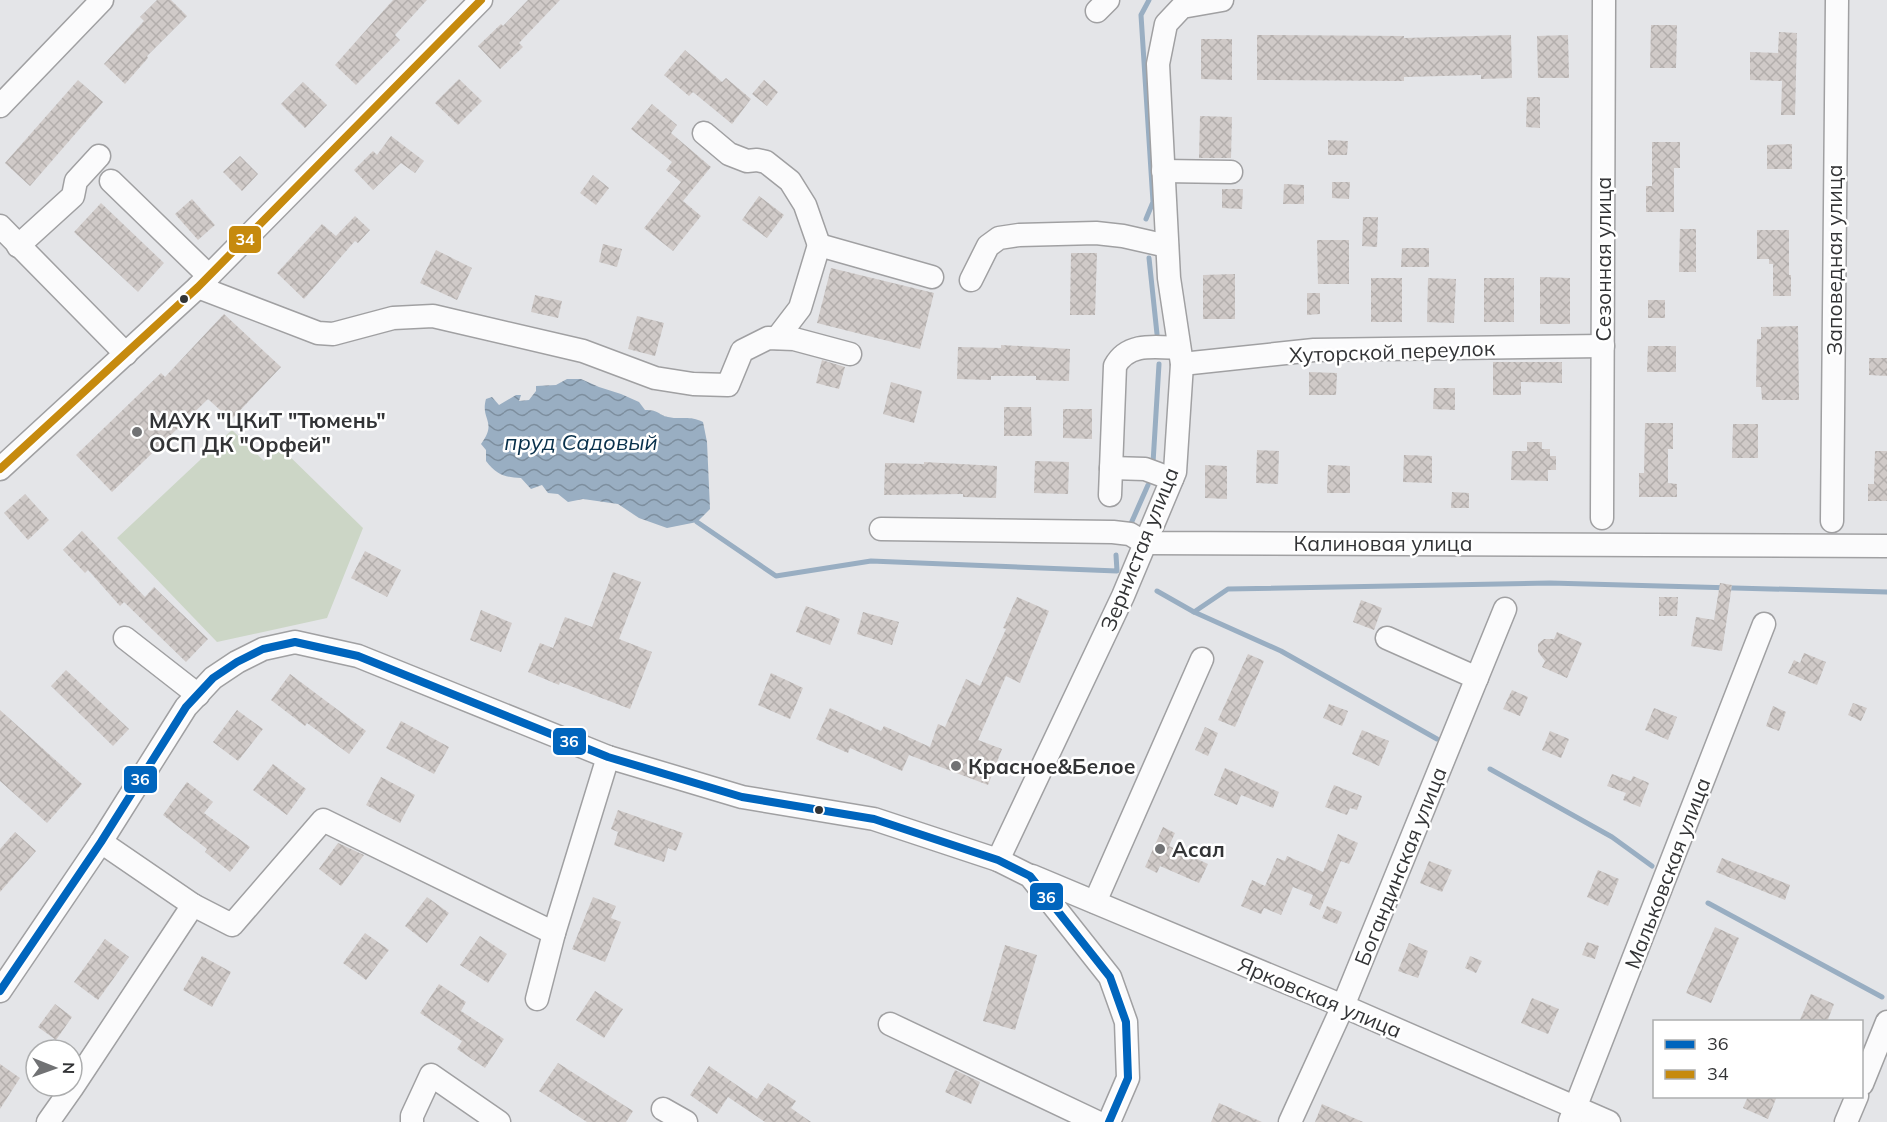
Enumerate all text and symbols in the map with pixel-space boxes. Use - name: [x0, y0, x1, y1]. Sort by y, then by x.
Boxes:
- street label: Заповедная улица: [1821, 165, 1847, 355]
- street label: Сезонная улица: [1590, 177, 1616, 341]
- line badge: 34: [228, 225, 262, 254]
- text: 34: [235, 229, 255, 249]
- unlabelled marker: [178, 293, 190, 305]
- street label: Хуторской переулок: [1288, 334, 1496, 368]
- place label: МАУК "ЦКиТ "Тюмень" ОСП ДК "Орфей": [149, 407, 386, 457]
- marker: МАУК "ЦКиТ "Тюмень" ОСП ДК "Орфей": [130, 425, 144, 439]
- water label: пруд Садовый: [504, 428, 658, 456]
- street label: Зернистая улица: [1094, 463, 1184, 635]
- street label: Калиновая улица: [1294, 530, 1472, 556]
- line badge: 36: [552, 727, 587, 756]
- text: 36: [559, 731, 579, 751]
- place label: Красное&Белое: [968, 753, 1136, 779]
- marker: Красное&Белое: [949, 759, 963, 773]
- street label: Богандинская улица: [1348, 763, 1452, 969]
- line badge: 36: [123, 765, 158, 794]
- text: 36: [130, 769, 150, 789]
- street label: Мальковская улица: [1619, 774, 1715, 972]
- unlabelled marker: [813, 804, 825, 816]
- place label: Асал: [1172, 836, 1225, 862]
- marker: Асал: [1153, 842, 1167, 856]
- line badge: 36: [1029, 882, 1064, 911]
- text: 36: [1036, 887, 1056, 907]
- street label: Ярковская улица: [1234, 951, 1406, 1043]
- legend: [1653, 1020, 1863, 1098]
- text: 36: [1707, 1032, 1729, 1055]
- north arrow: [24, 1038, 84, 1098]
- text: N: [59, 1062, 79, 1074]
- text: 34: [1707, 1062, 1729, 1085]

